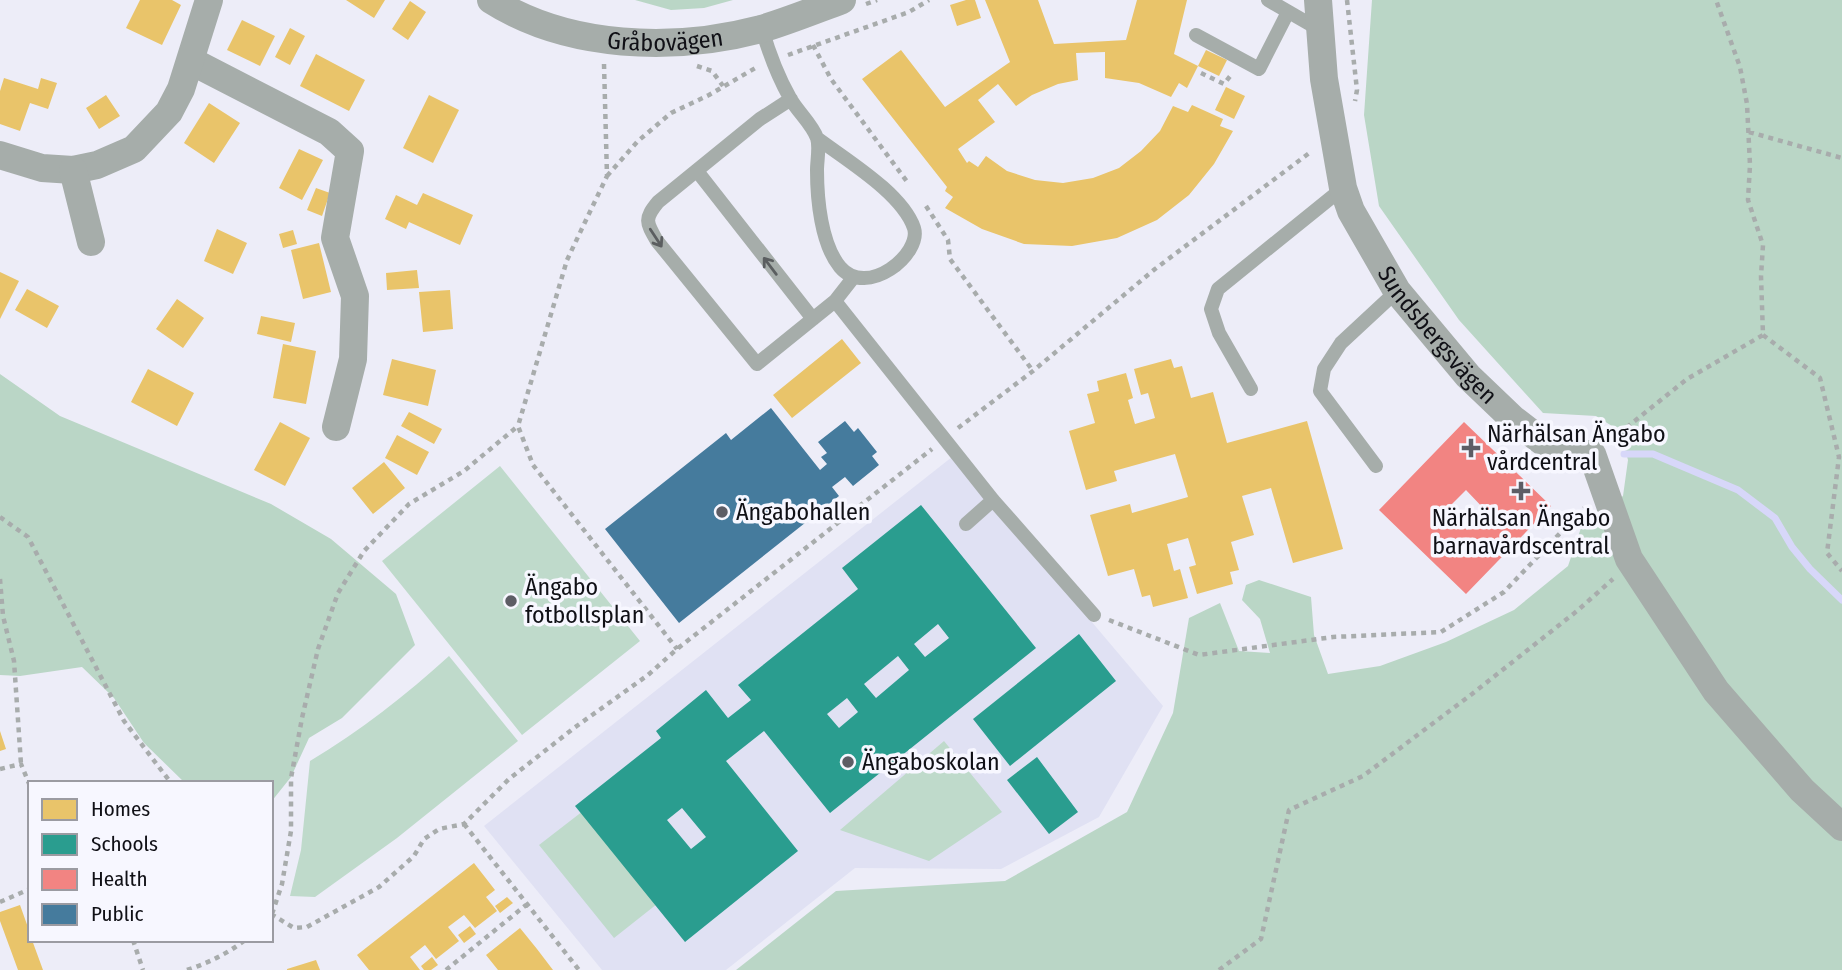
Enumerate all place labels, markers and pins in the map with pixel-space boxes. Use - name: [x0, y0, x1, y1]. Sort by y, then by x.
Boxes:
- place label: Närhälsan Ängabo vårdcentral: [1487, 420, 1666, 476]
- marker: Närhälsan Ängabo vårdcentral: [1461, 438, 1481, 458]
- marker: Närhälsan Ängabo barnavårdscentral: [1511, 481, 1531, 501]
- place label: Ängabohallen: [736, 498, 870, 526]
- marker: Ängabohallen: [714, 504, 730, 520]
- place label: Närhälsan Ängabo barnavårdscentral: [1432, 504, 1610, 560]
- place label: Ängabo fotbollsplan: [525, 573, 644, 629]
- marker: Ängabo fotbollsplan: [503, 593, 519, 609]
- place label: Ängaboskolan: [862, 748, 1000, 776]
- marker: Ängaboskolan: [840, 754, 856, 770]

